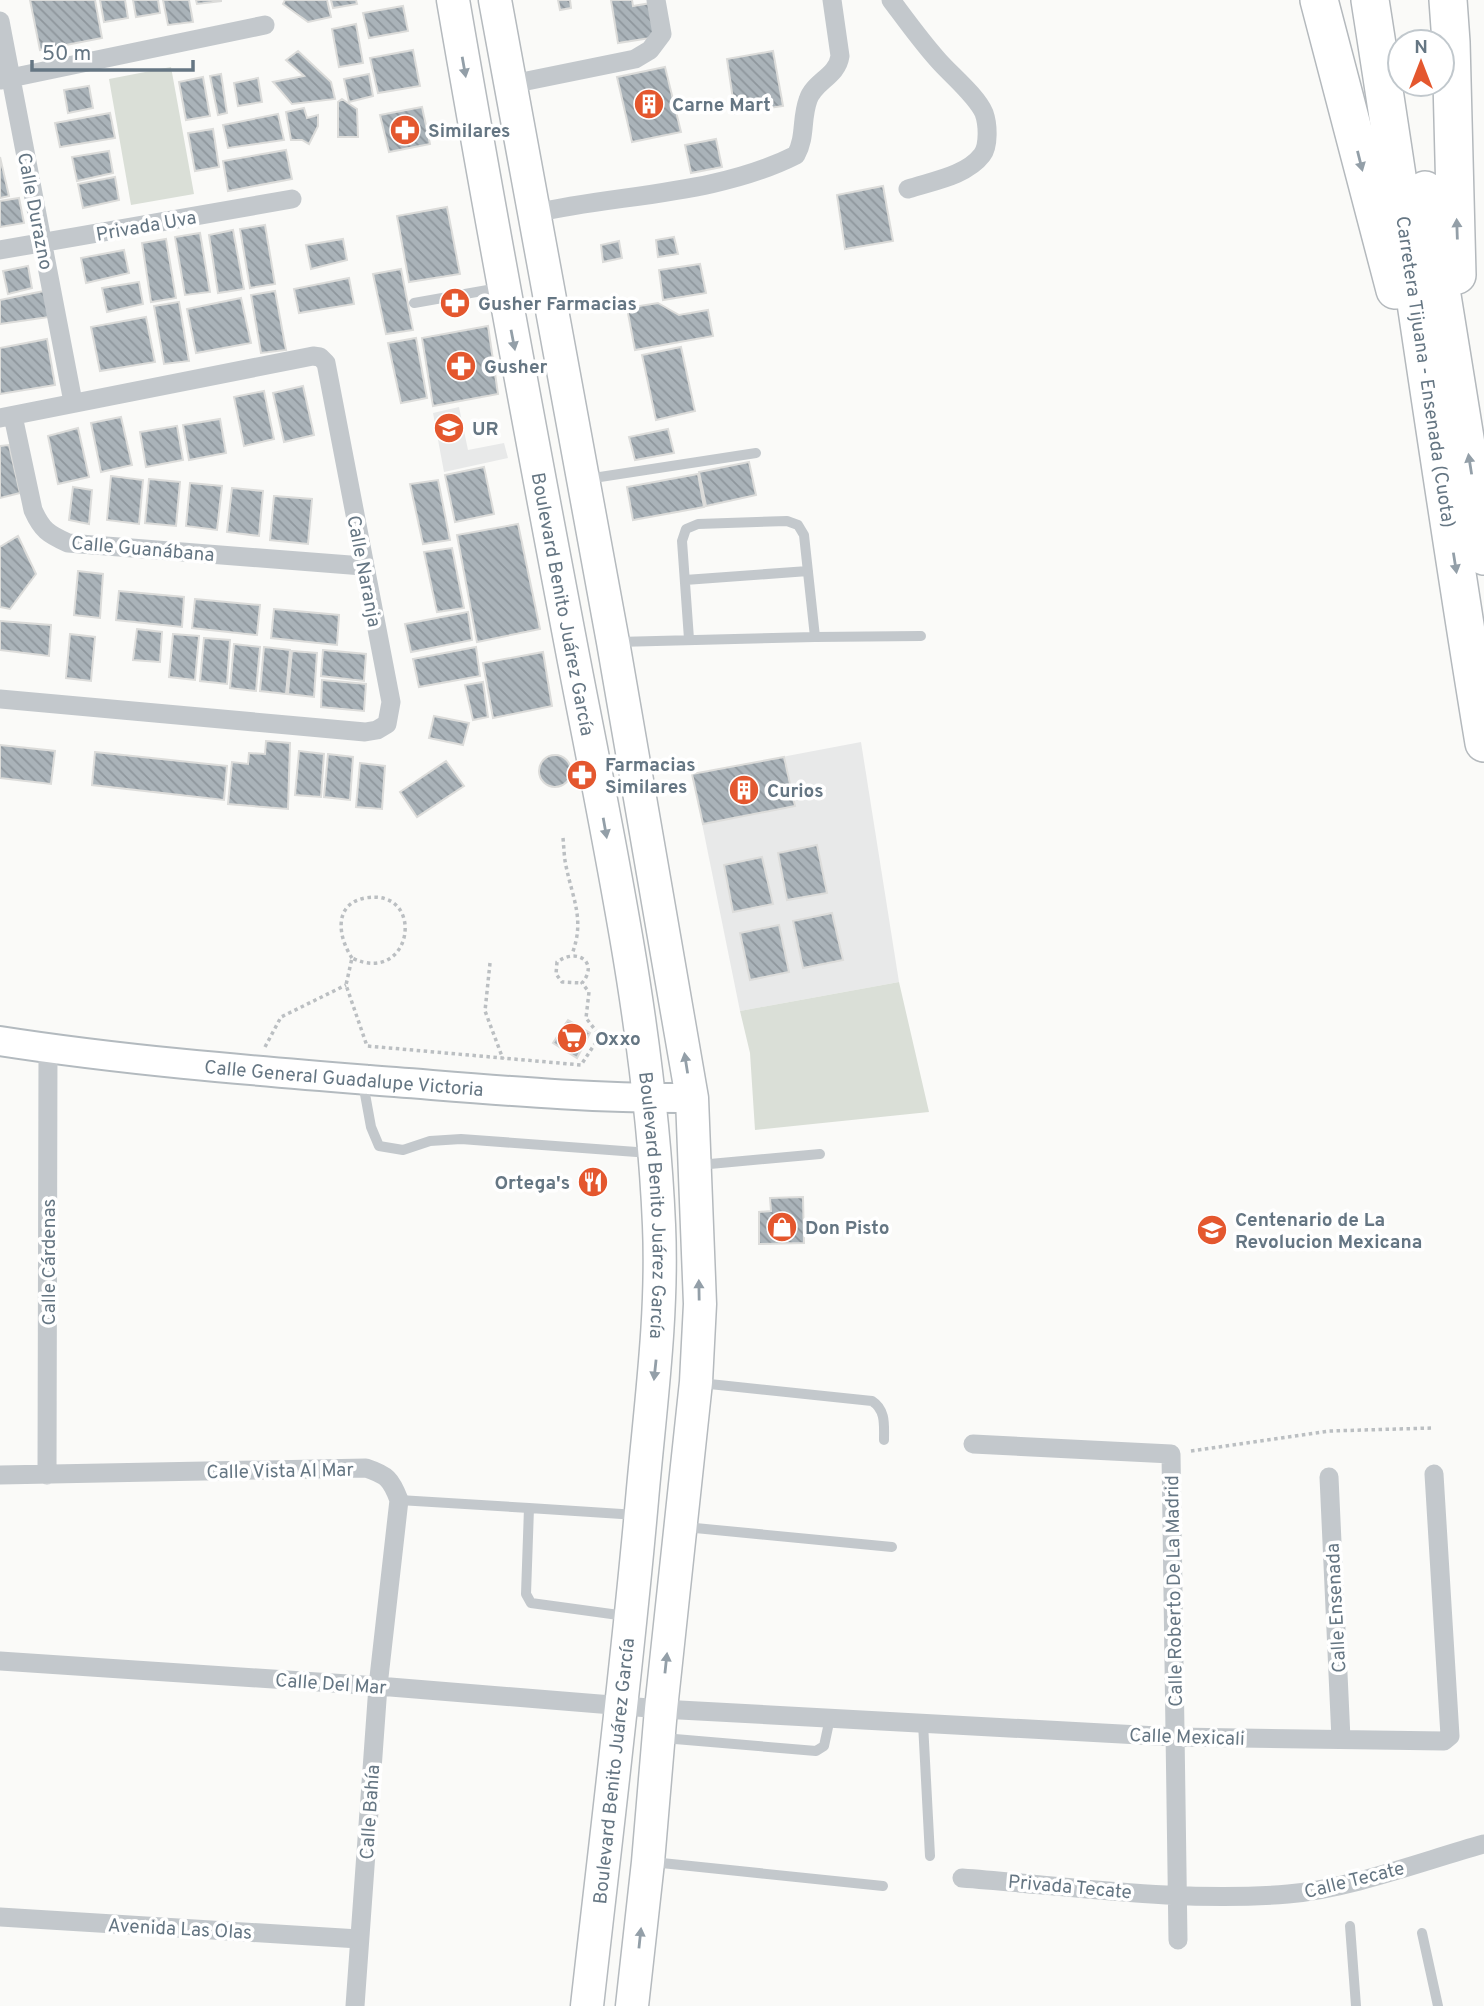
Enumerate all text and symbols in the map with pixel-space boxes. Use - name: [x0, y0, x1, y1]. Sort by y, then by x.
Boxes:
- scale bar: [32, 28, 192, 72]
- north arrow: [1386, 28, 1456, 98]
- text: N: [1414, 36, 1428, 60]
- text: 50 m: [42, 41, 91, 68]
- one-way arrow: [459, 56, 470, 78]
- building icon: Carne Mart: [632, 87, 666, 121]
- place label: Carne Mart: [672, 94, 771, 118]
- pharmacy icon: Similares: [388, 113, 422, 147]
- place label: Similares: [428, 120, 510, 144]
- one-way arrow: [1355, 150, 1366, 172]
- street label: Calle Durazno: [11, 151, 57, 272]
- street label: Privada Uva: [94, 206, 198, 248]
- street label: Carretera Tijuana - Ensenada (Cuota): [1389, 214, 1460, 530]
- one-way arrow: [1451, 218, 1463, 240]
- pharmacy icon: Gusher Farmacias: [438, 286, 472, 320]
- place label: Gusher Farmacias: [478, 293, 637, 317]
- one-way arrow: [507, 329, 518, 351]
- pharmacy icon: Gusher: [444, 349, 478, 383]
- place label: Gusher: [484, 356, 548, 380]
- school or university icon: UR: [432, 411, 466, 445]
- place label: UR: [472, 418, 499, 442]
- one-way arrow: [1464, 453, 1475, 475]
- street label: Boulevard Benito Juárez García: [525, 471, 598, 738]
- street label: Calle Naranja: [340, 513, 386, 629]
- street label: Calle Guanábana: [70, 532, 215, 568]
- one-way arrow: [1450, 553, 1461, 575]
- place label: Farmacias Similares: [605, 754, 696, 800]
- pharmacy icon: Farmacias Similares: [565, 758, 599, 792]
- building icon: Curios: [727, 773, 761, 807]
- place label: Curios: [767, 780, 824, 804]
- one-way arrow: [600, 817, 611, 839]
- supermarket icon: Oxxo: [555, 1021, 589, 1055]
- place label: Oxxo: [595, 1028, 641, 1052]
- one-way arrow: [680, 1052, 691, 1074]
- street label: Calle General Guadalupe Victoria: [203, 1056, 484, 1103]
- street label: Boulevard Benito Juárez García: [632, 1071, 670, 1340]
- restaurant icon: Ortega's: [576, 1165, 610, 1199]
- place label: Ortega's: [494, 1172, 570, 1196]
- street label: Calle Cárdenas: [38, 1199, 62, 1325]
- place label: Centenario de La Revolucion Mexicana: [1235, 1209, 1422, 1255]
- shop icon: Don Pisto: [765, 1210, 799, 1244]
- school or university icon: Centenario de La Revolucion Mexicana: [1195, 1213, 1229, 1247]
- place label: Don Pisto: [805, 1217, 890, 1241]
- one-way arrow: [694, 1279, 705, 1301]
- one-way arrow: [649, 1359, 660, 1381]
- street label: Calle Vista Al Mar: [206, 1459, 355, 1485]
- street label: Calle Roberto De La Madrid: [1161, 1475, 1189, 1707]
- street label: Calle Ensenada: [1322, 1542, 1352, 1673]
- street label: Boulevard Benito Juárez García: [589, 1637, 641, 1906]
- one-way arrow: [661, 1652, 672, 1674]
- street label: Calle Del Mar: [274, 1669, 388, 1701]
- street label: Calle Mexicali: [1129, 1724, 1245, 1752]
- street label: Calle Bahía: [356, 1764, 386, 1860]
- street label: Calle Tecate: [1302, 1857, 1407, 1905]
- street label: Privada Tecate: [1007, 1871, 1133, 1905]
- street label: Avenida Las Olas: [107, 1914, 253, 1946]
- one-way arrow: [635, 1927, 646, 1949]

